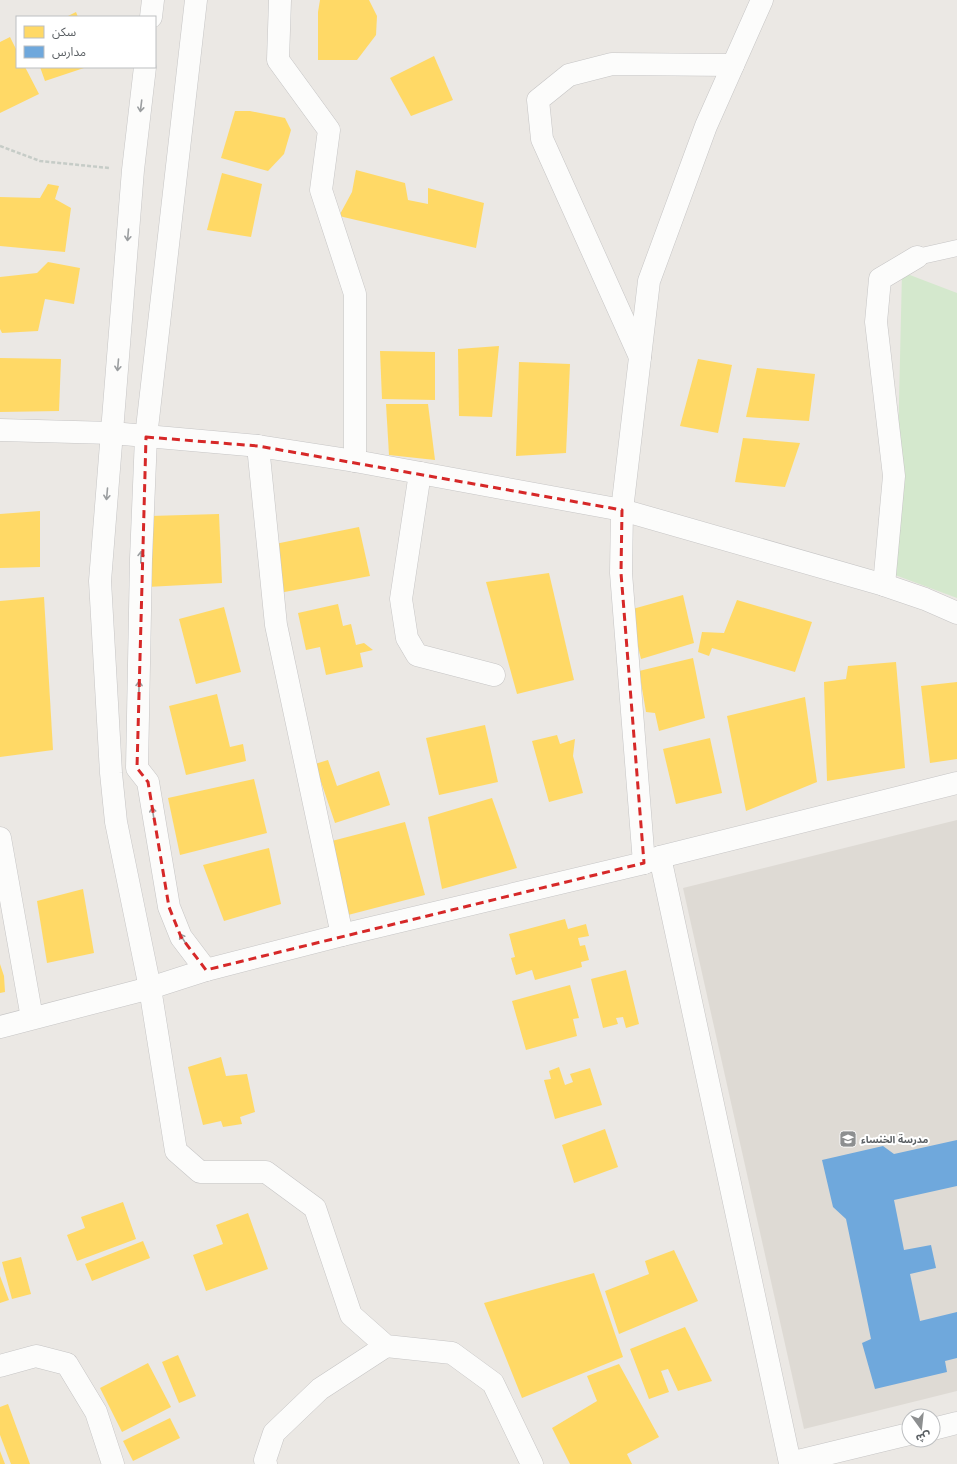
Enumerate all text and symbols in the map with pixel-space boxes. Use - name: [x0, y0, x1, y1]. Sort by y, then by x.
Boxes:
- legend: [16, 16, 156, 68]
- text: سكن: [52, 25, 76, 39]
- text: مدارس: [52, 45, 86, 59]
- one-way arrow: [137, 99, 145, 112]
- one-way arrow: [125, 228, 132, 241]
- one-way arrow: [114, 358, 121, 371]
- one-way arrow: [104, 487, 111, 500]
- one-way arrow: [137, 551, 145, 564]
- one-way arrow: [135, 681, 143, 694]
- one-way arrow: [149, 807, 157, 820]
- one-way arrow: [179, 933, 188, 944]
- school or university icon: مدرسة الخنساء: [838, 1129, 858, 1149]
- place label: مدرسة الخنساء: [861, 1133, 929, 1146]
- north arrow: [901, 1408, 941, 1448]
- text: ش: [914, 1429, 932, 1445]

